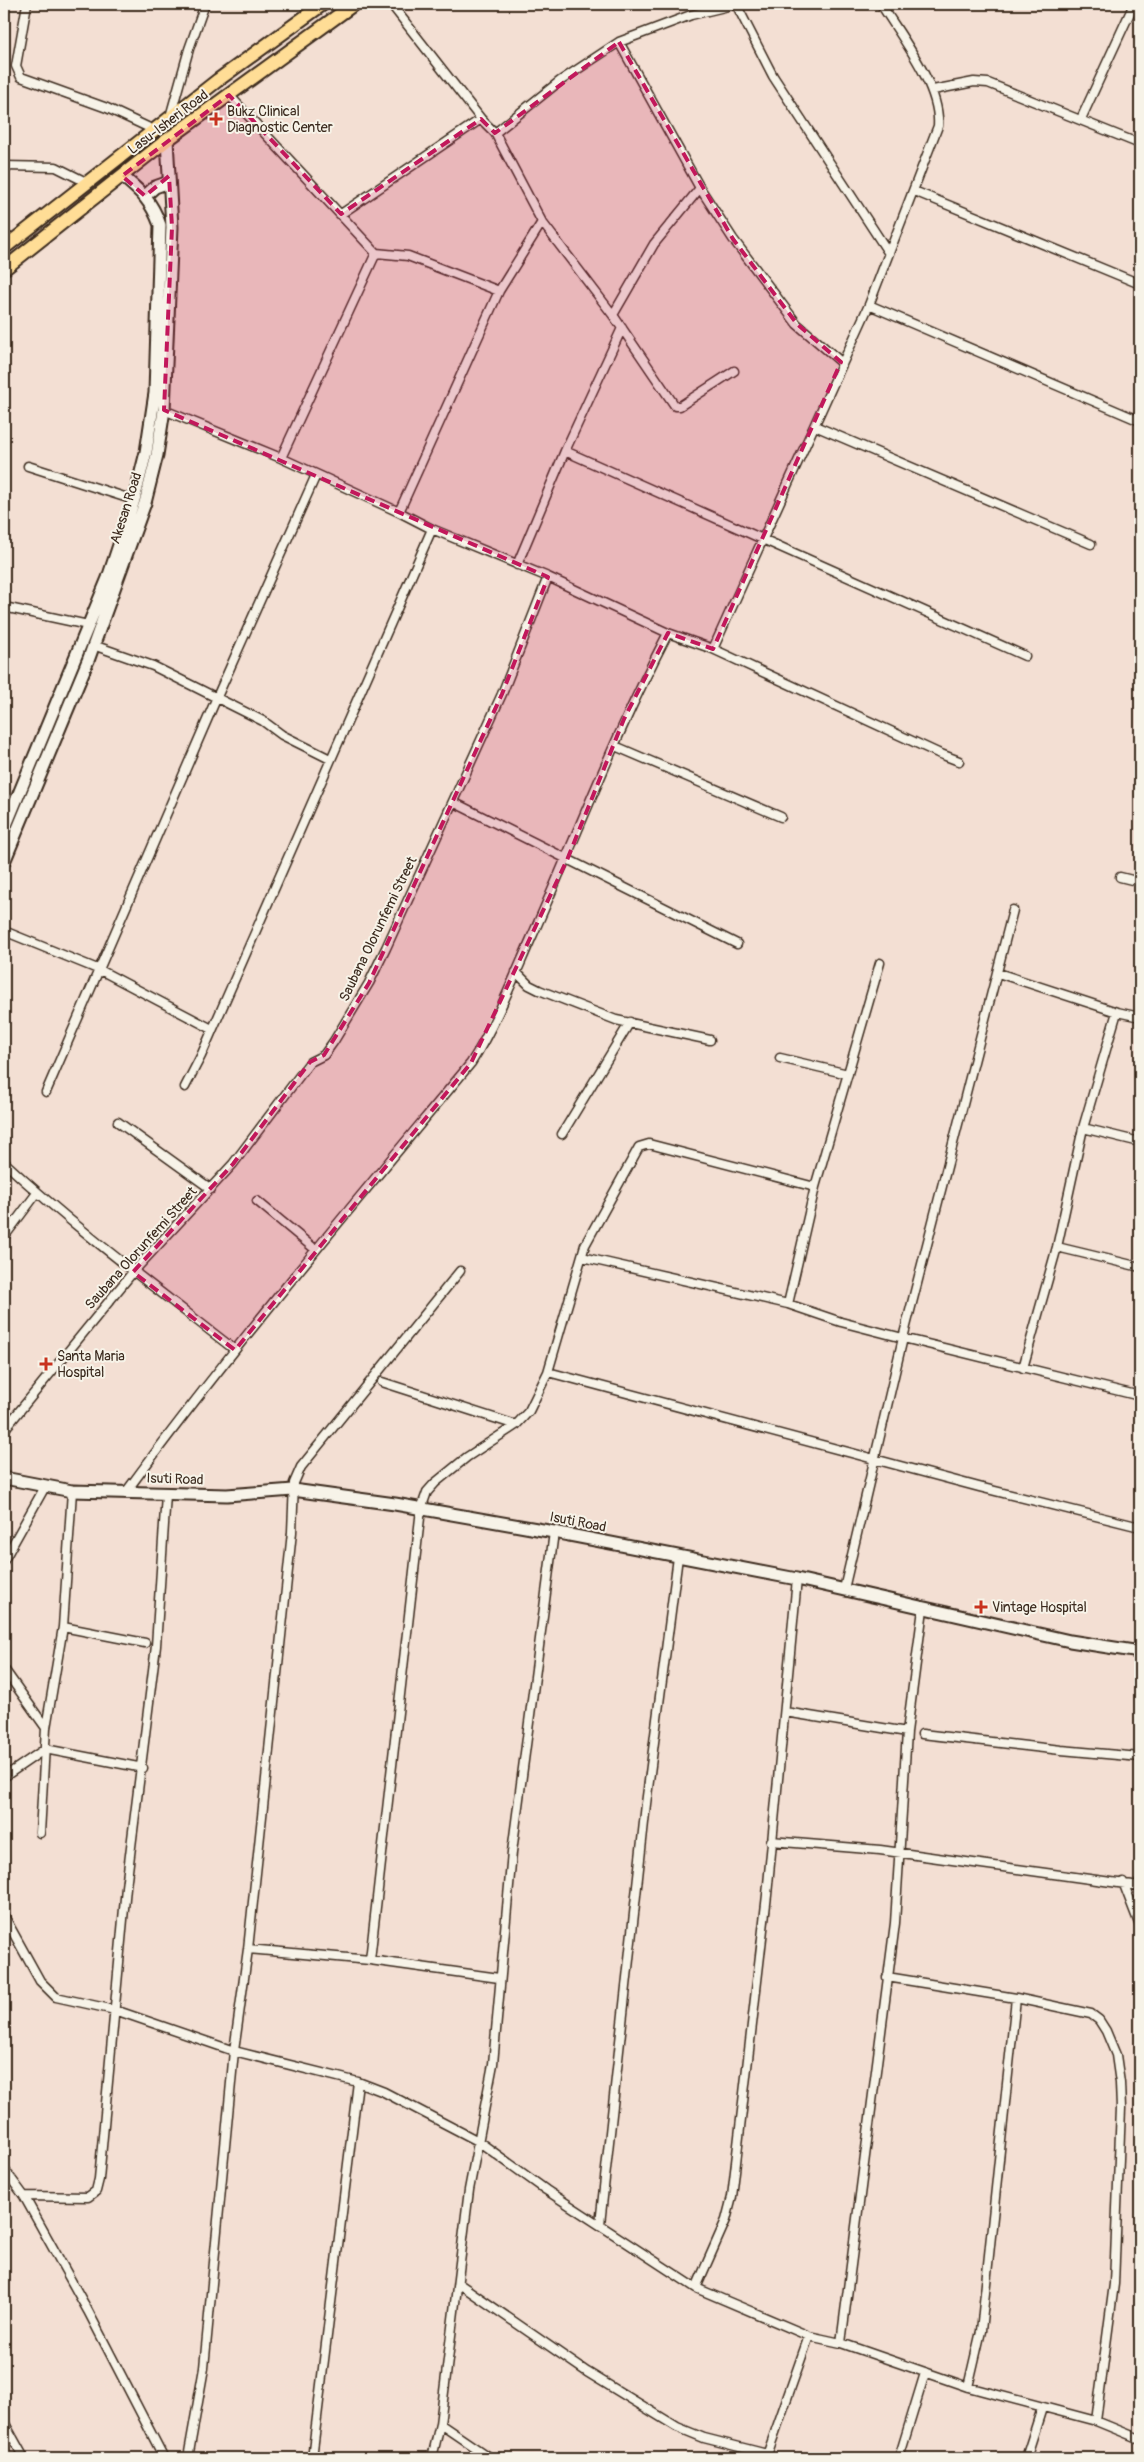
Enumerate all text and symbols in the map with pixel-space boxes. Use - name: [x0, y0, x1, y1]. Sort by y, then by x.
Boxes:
- street label: Lasu-Isheri Road: [124, 86, 212, 158]
- place label: Bukz Clinical Diagnostic Center: [227, 103, 333, 136]
- marker: Bukz Clinical Diagnostic Center: [209, 112, 223, 126]
- street label: Akesan Road: [106, 470, 146, 546]
- street label: Saubana Olorunfemi Street: [335, 853, 421, 1004]
- street label: Saubana Olorunfemi Street: [81, 1183, 201, 1313]
- place label: Santa Maria Hospital: [57, 1348, 125, 1381]
- marker: Santa Maria Hospital: [39, 1357, 53, 1371]
- street label: Isuti Road: [146, 1470, 204, 1488]
- street label: Isuti Road: [548, 1508, 608, 1536]
- place label: Vintage Hospital: [992, 1599, 1087, 1616]
- marker: Vintage Hospital: [974, 1600, 988, 1614]

